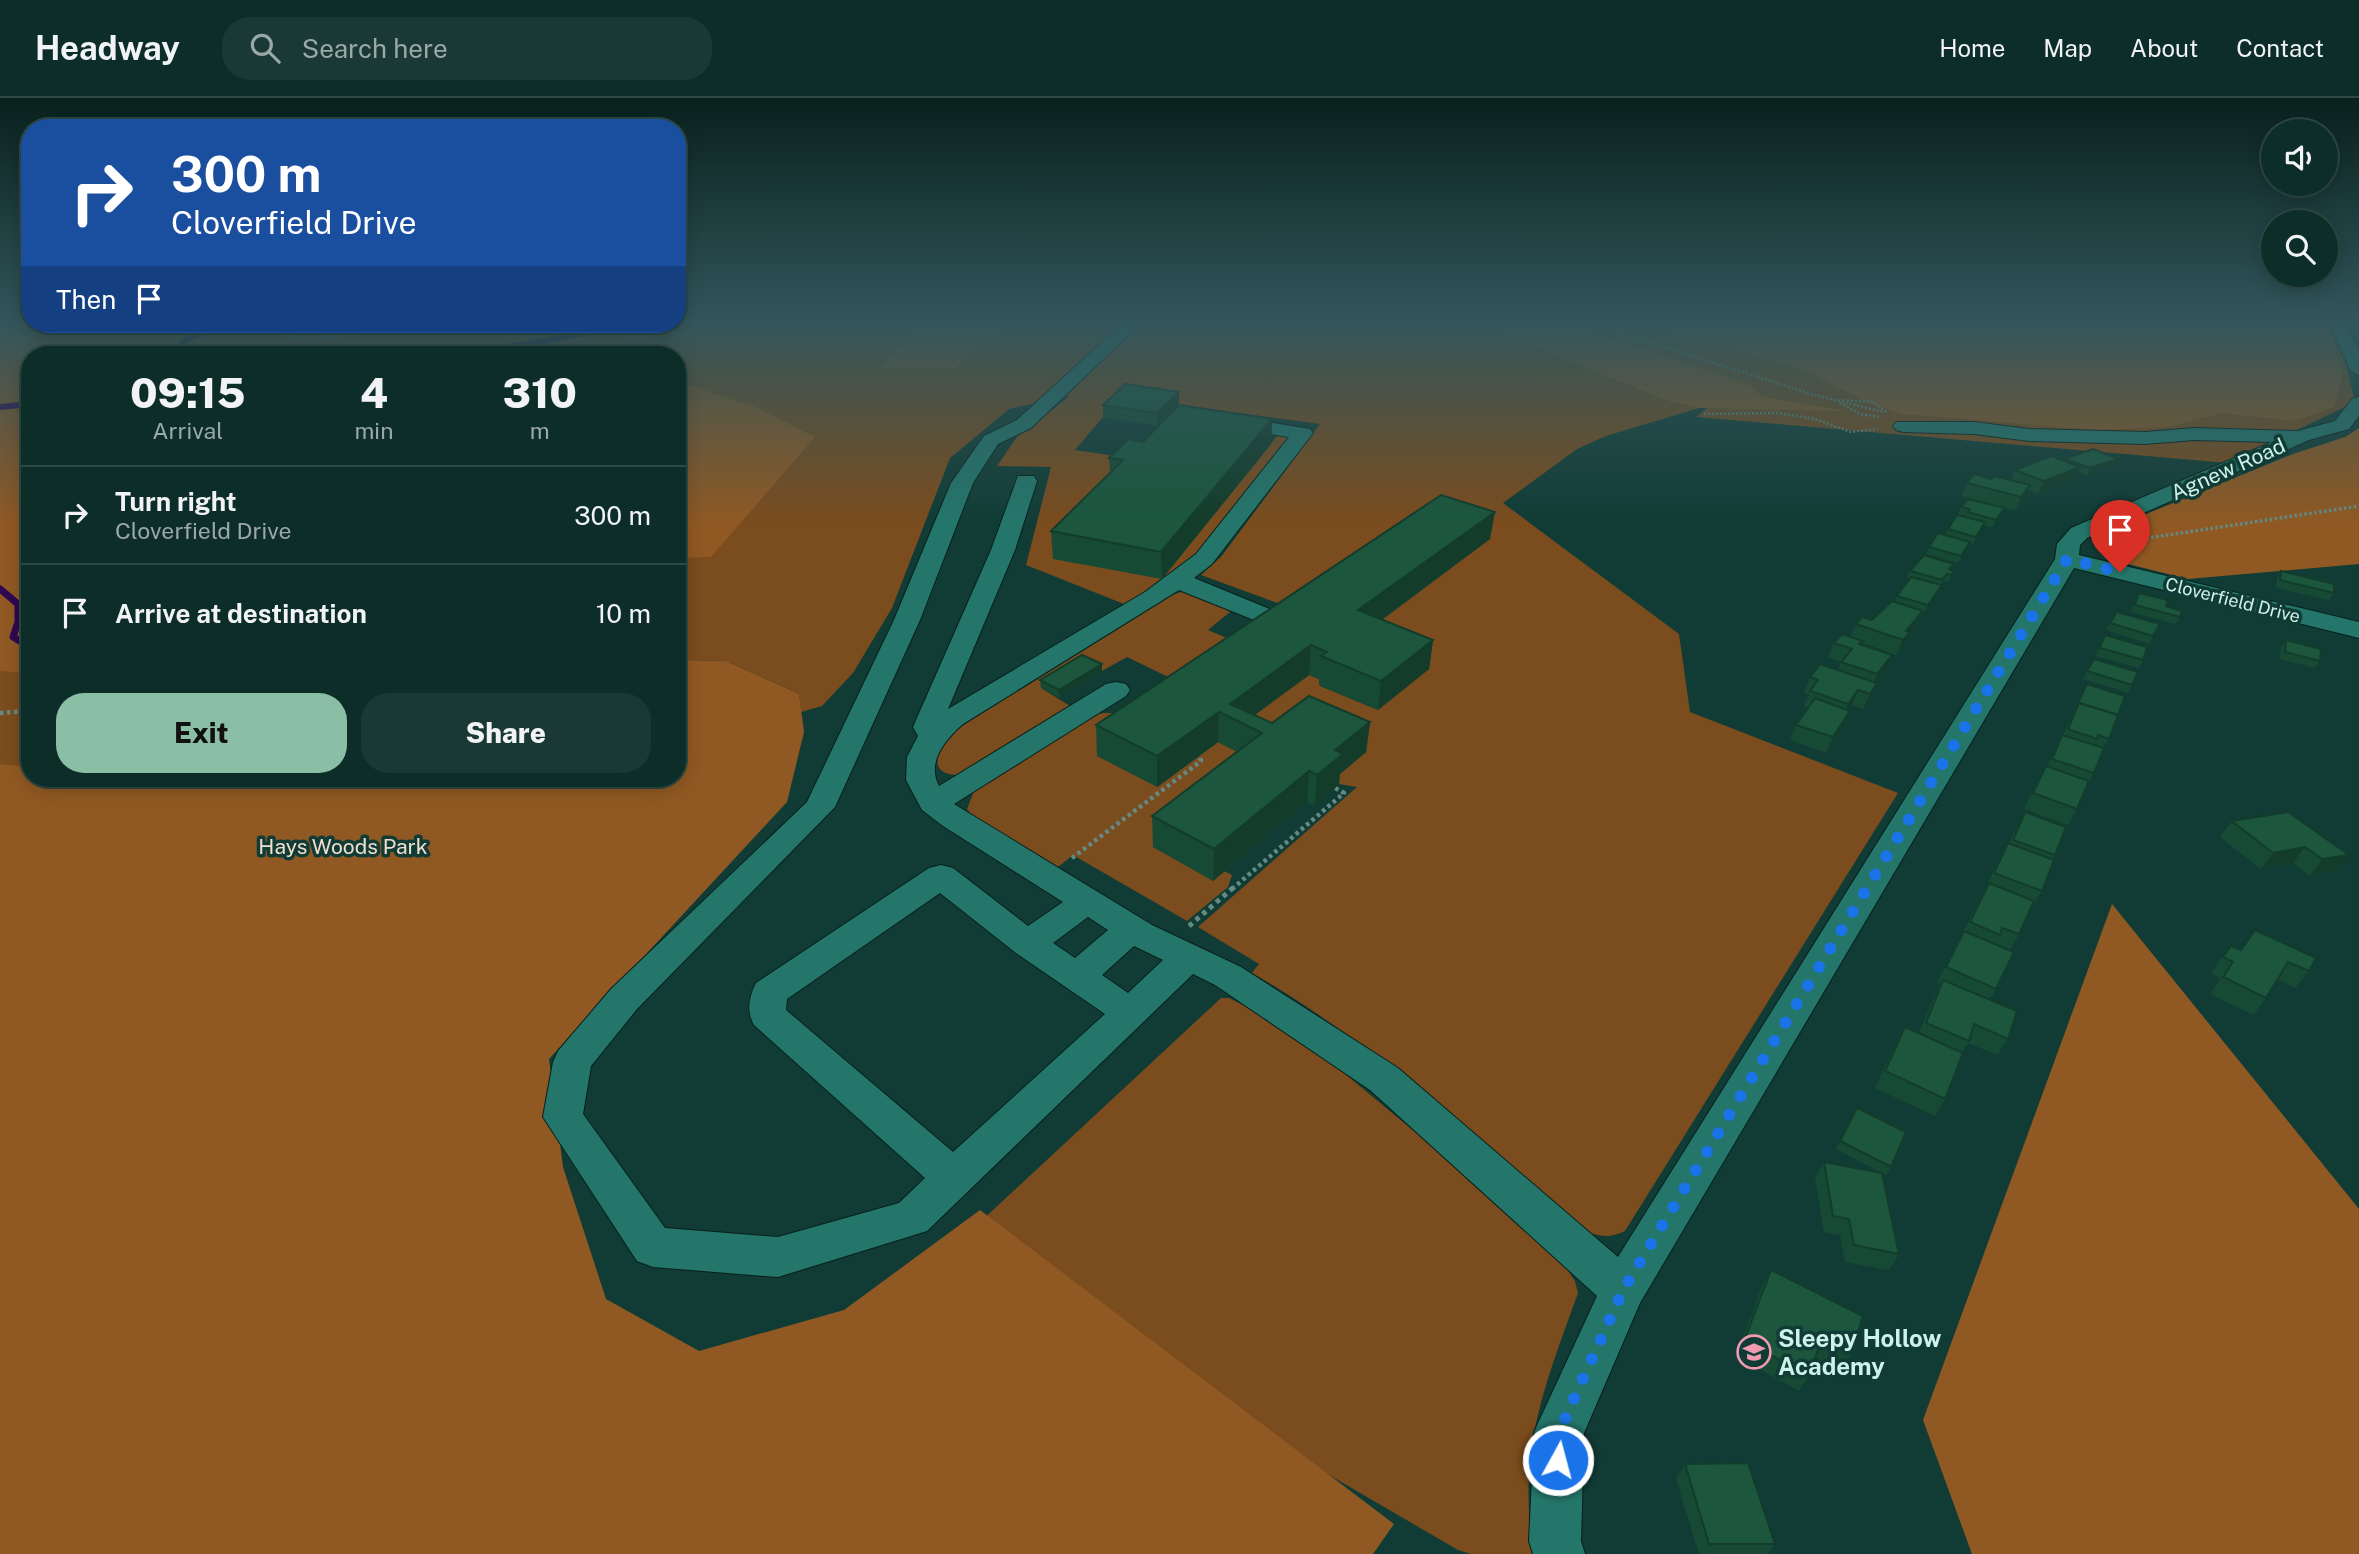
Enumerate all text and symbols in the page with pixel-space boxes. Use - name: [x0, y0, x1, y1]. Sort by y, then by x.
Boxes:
- search box: [222, 17, 712, 80]
- text: Headway: [35, 29, 180, 67]
- icon: search: [246, 29, 284, 67]
- text: Search here: [302, 33, 448, 64]
- text: Home: [1939, 34, 2005, 62]
- text: Map: [2043, 34, 2092, 62]
- text: About: [2130, 34, 2198, 62]
- text: Contact: [2236, 34, 2324, 62]
- map controls: [2261, 119, 2338, 287]
- button: sound: [2261, 119, 2338, 196]
- text: 300 m: [171, 145, 321, 203]
- icon: right: [56, 147, 147, 238]
- text: Cloverfield Drive: [171, 204, 417, 241]
- button: search: [2261, 210, 2338, 287]
- icon: arrive: [130, 280, 168, 318]
- text: Then: [56, 284, 116, 315]
- text: 09:15: [130, 368, 245, 417]
- text: 4: [360, 368, 388, 417]
- text: 310: [502, 368, 577, 417]
- text: Arrival: [152, 417, 223, 444]
- text: min: [354, 417, 393, 444]
- text: m: [530, 417, 550, 444]
- street label: Agnew Road: [2167, 433, 2289, 505]
- text: Turn right: [115, 486, 237, 517]
- icon: right: [56, 496, 94, 534]
- text: 300 m: [574, 500, 651, 531]
- pin: [2090, 500, 2150, 572]
- icon: arrive: [2101, 511, 2139, 549]
- text: Cloverfield Drive: [115, 517, 292, 544]
- street label: Cloverfield Drive: [2163, 573, 2303, 627]
- icon: arrive: [56, 594, 94, 632]
- text: Arrive at destination: [115, 598, 367, 629]
- text: 10 m: [596, 598, 651, 629]
- button: Exit: [56, 693, 347, 773]
- button: Share: [361, 693, 651, 773]
- park label: Hays Woods Park: [258, 834, 428, 859]
- place label: Sleepy Hollow Academy: [1778, 1324, 1942, 1380]
- school or university icon: Sleepy Hollow Academy: [1735, 1333, 1773, 1371]
- position arrow: [1521, 1423, 1595, 1497]

